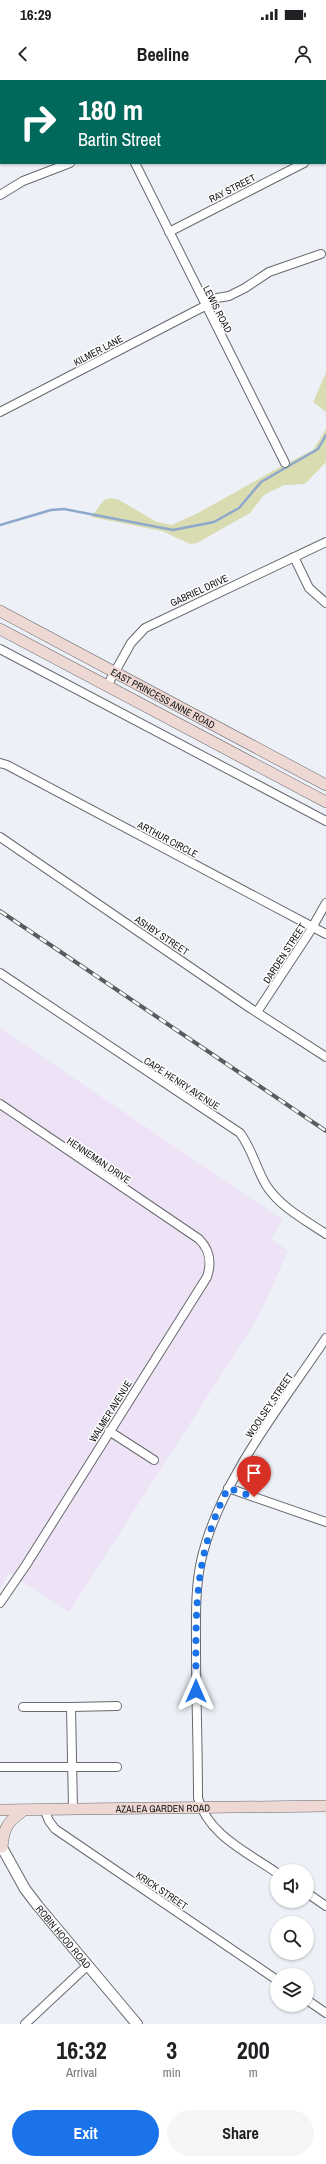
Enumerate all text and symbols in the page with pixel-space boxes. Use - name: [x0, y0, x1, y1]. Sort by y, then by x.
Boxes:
- text: 16:29: [20, 4, 51, 25]
- text: Beeline: [137, 42, 189, 67]
- icon: back: [12, 43, 34, 65]
- icon: person: [292, 43, 314, 65]
- text: 180 m: [78, 91, 143, 129]
- icon: right: [12, 96, 64, 148]
- text: Bartin Street: [78, 127, 161, 152]
- street label: RAY STREET: [207, 171, 258, 206]
- street label: LEWIS ROAD: [200, 283, 235, 335]
- street label: KILMER LANE: [71, 332, 125, 369]
- street label: GABRIEL DRIVE: [168, 571, 230, 610]
- street label: EAST PRINCESS ANNE ROAD: [109, 665, 217, 732]
- street label: ARTHUR CIRCLE: [135, 818, 200, 861]
- street label: ASHBY STREET: [131, 912, 191, 958]
- street label: DARDEN STREET: [260, 921, 309, 986]
- street label: CAPE HENRY AVENUE: [141, 1054, 222, 1113]
- street label: HENNEMAN DRIVE: [64, 1134, 133, 1187]
- street label: WOOLSEY STREET: [243, 1370, 296, 1440]
- street label: WALMER AVENUE: [86, 1378, 135, 1445]
- pin: [237, 1456, 271, 1497]
- icon: arrive: [243, 1462, 265, 1484]
- position arrow: [175, 1670, 217, 1712]
- street label: AZALEA GARDEN ROAD: [115, 1801, 210, 1816]
- map controls: [270, 1864, 314, 2012]
- button: sound: [270, 1864, 314, 1908]
- street label: KRICK STREET: [133, 1868, 190, 1912]
- street label: ROBIN HOOD ROAD: [33, 1903, 94, 1972]
- button: search: [270, 1916, 314, 1960]
- button: layers: [270, 1968, 314, 2012]
- text: 16:32: [56, 2034, 107, 2066]
- text: 3: [166, 2034, 177, 2066]
- text: 200: [237, 2034, 270, 2066]
- text: Arrival: [66, 2064, 97, 2081]
- text: min: [163, 2064, 181, 2081]
- text: m: [249, 2064, 258, 2081]
- button: Exit: [12, 2110, 159, 2156]
- button: Share: [167, 2110, 314, 2156]

